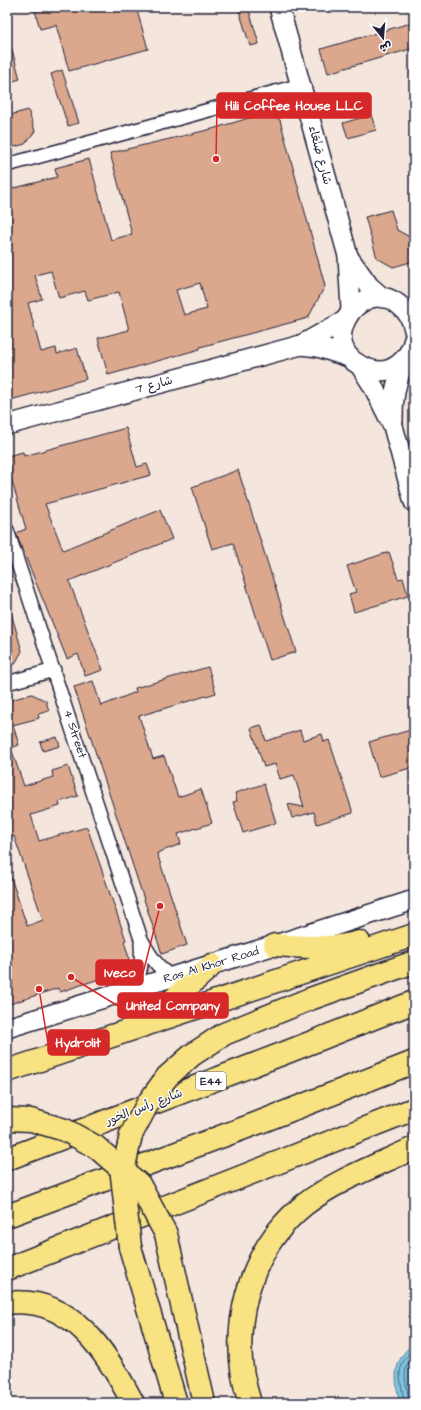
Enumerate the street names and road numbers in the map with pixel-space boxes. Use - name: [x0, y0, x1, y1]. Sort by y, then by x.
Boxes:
- street label: شارع صَنْعَاء: [304, 124, 336, 186]
- street label: شارع 7: [133, 372, 175, 398]
- street label: 4 Street: [59, 708, 91, 761]
- street label: Ras Al Khor Road: [161, 942, 261, 988]
- road number: E44: [196, 1072, 226, 1090]
- street label: شارع رأس الخور: [102, 1085, 185, 1130]

